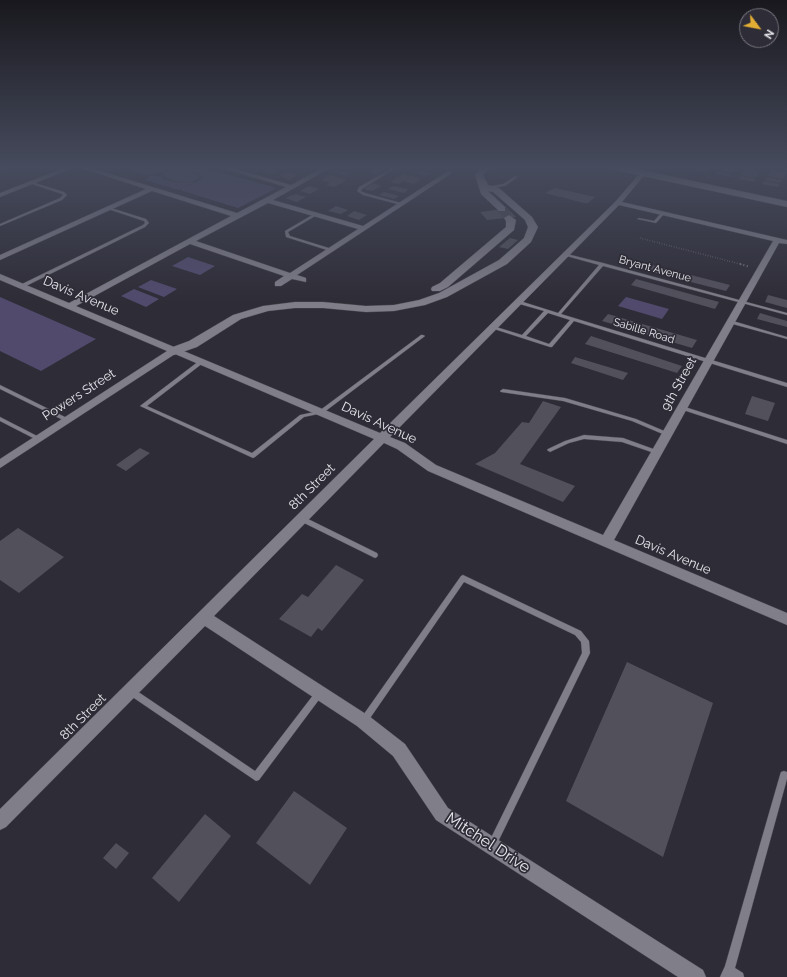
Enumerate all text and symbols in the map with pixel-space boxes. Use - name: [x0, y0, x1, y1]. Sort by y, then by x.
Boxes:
- north arrow: [739, 8, 779, 48]
- text: N: [761, 27, 776, 41]
- street label: Bryant Avenue: [617, 253, 693, 285]
- street label: Davis Avenue: [41, 273, 121, 319]
- street label: Sabille Road: [612, 315, 676, 347]
- street label: 9th Street: [658, 354, 700, 414]
- street label: Powers Street: [40, 366, 118, 424]
- street label: Davis Avenue: [339, 399, 419, 447]
- street label: 8th Street: [286, 461, 338, 513]
- street label: Davis Avenue: [633, 532, 713, 578]
- street label: 8th Street: [57, 691, 109, 743]
- street label: Mitchel Drive: [442, 809, 534, 877]

